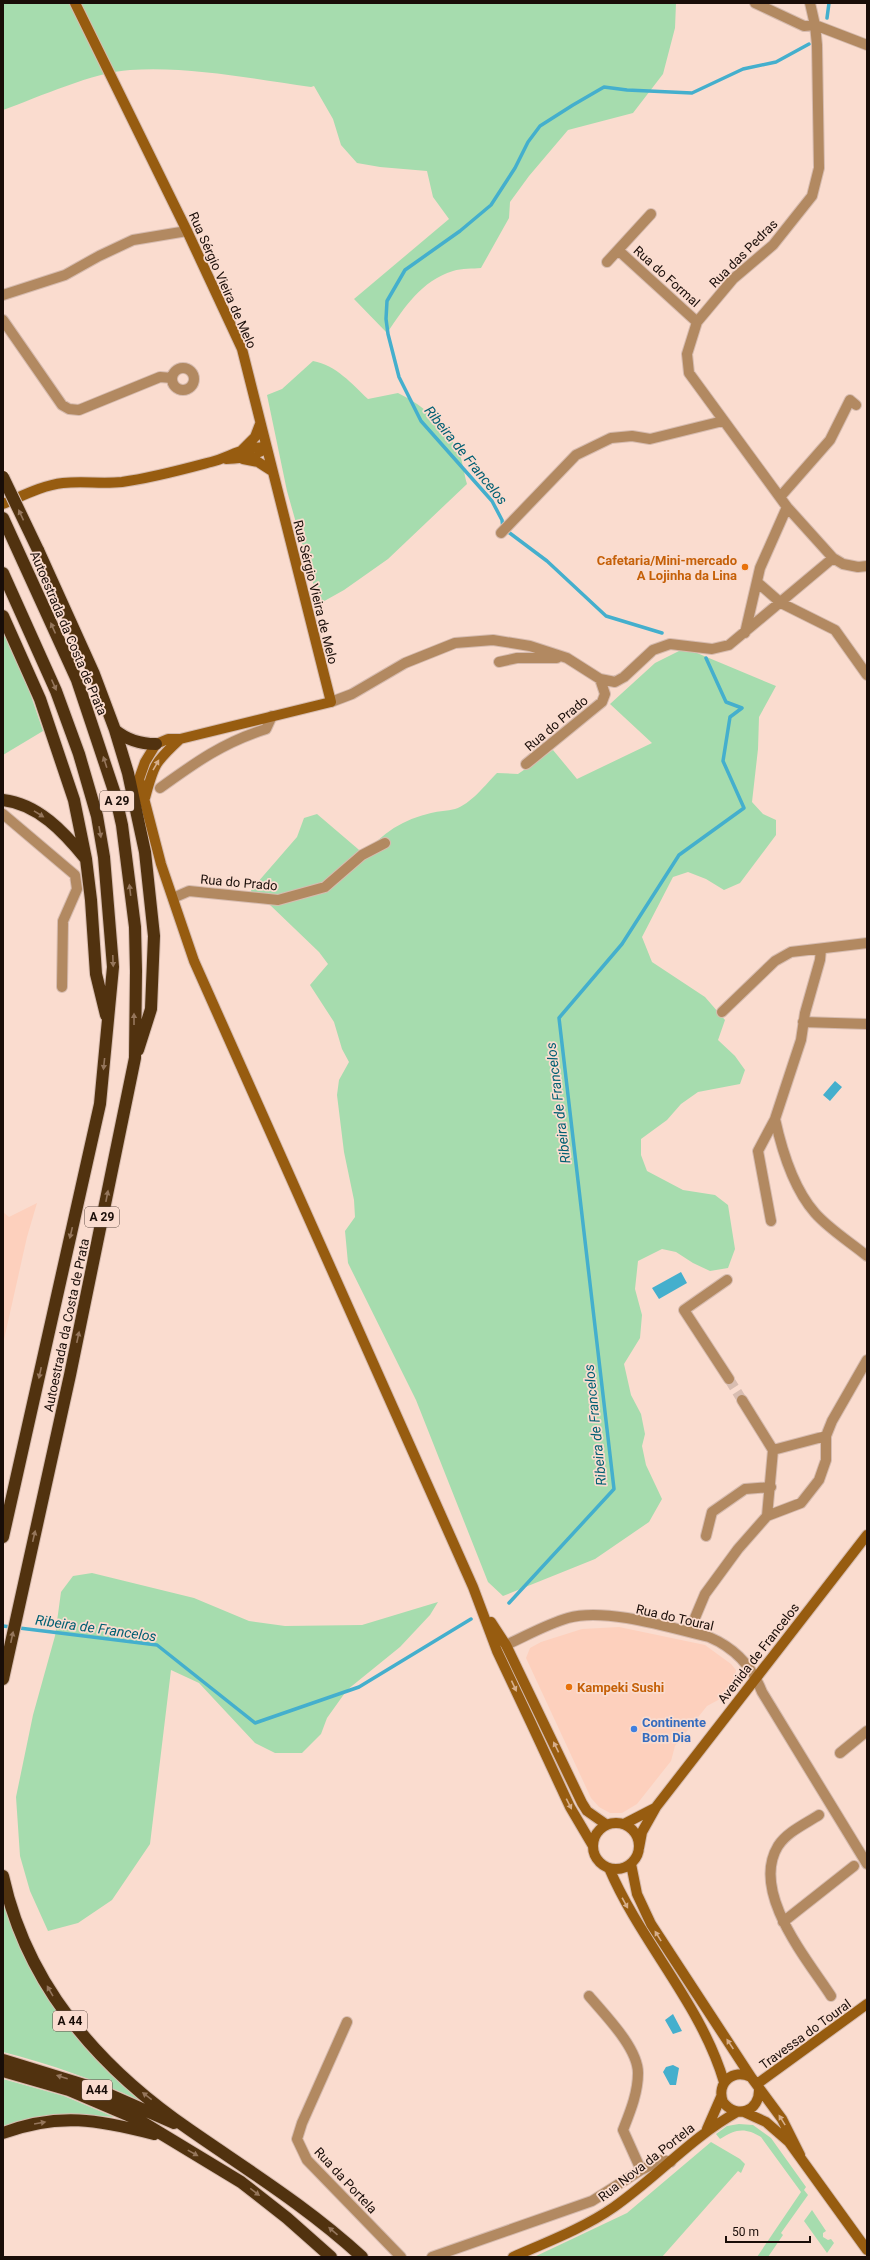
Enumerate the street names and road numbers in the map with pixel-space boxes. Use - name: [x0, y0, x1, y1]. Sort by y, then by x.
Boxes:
- street label: Rua Sérgio Vieira de Melo: [186, 210, 259, 351]
- street label: Rua das Pedras: [706, 216, 781, 291]
- street label: Rua do Formal: [630, 243, 703, 310]
- street label: Rua Sérgio Vieira de Melo: [290, 519, 341, 666]
- street label: Autoestrada da Costa de Prata: [27, 549, 110, 717]
- street label: Rua do Prado: [522, 693, 591, 754]
- road number: A 29: [100, 791, 134, 811]
- street label: Rua do Prado: [200, 872, 278, 893]
- road number: A 29: [85, 1207, 119, 1227]
- street label: Autoestrada da Costa de Prata: [41, 1237, 92, 1413]
- street label: Avenida de Francelos: [715, 1600, 802, 1706]
- street label: Rua do Toural: [635, 1601, 715, 1634]
- street label: Travessa do Toural: [757, 1996, 854, 2073]
- road number: A 44: [53, 2011, 87, 2031]
- road number: A44: [82, 2080, 112, 2100]
- street label: Rua Nova da Portela: [595, 2120, 697, 2205]
- street label: Rua da Portela: [311, 2144, 380, 2216]

